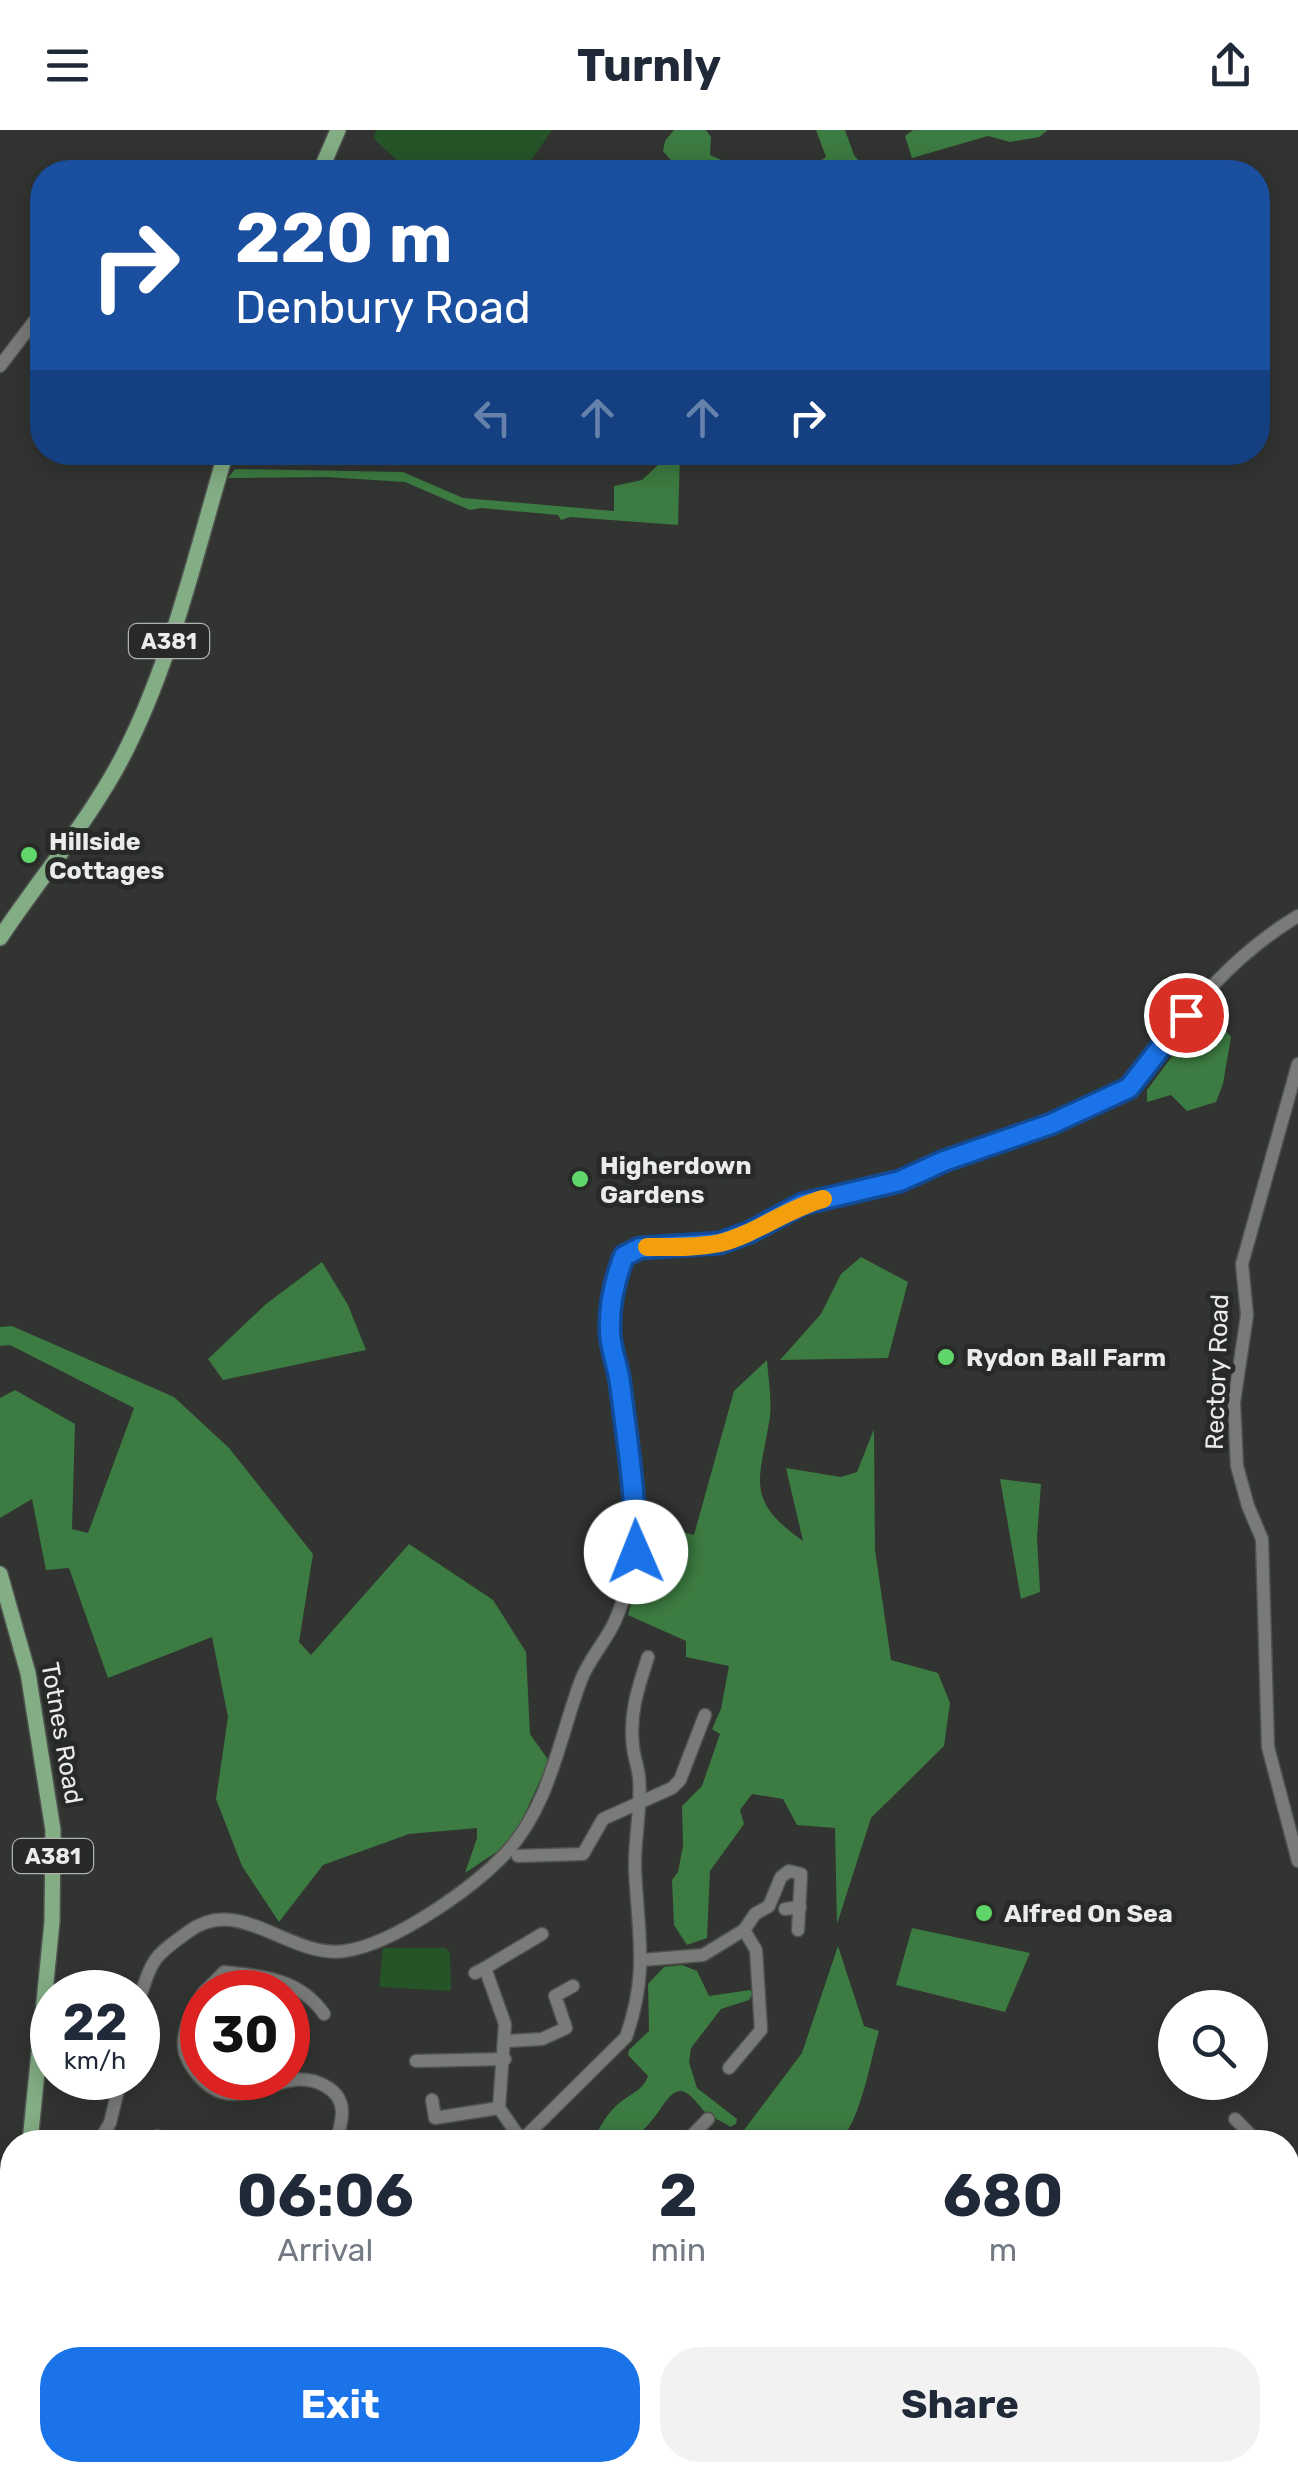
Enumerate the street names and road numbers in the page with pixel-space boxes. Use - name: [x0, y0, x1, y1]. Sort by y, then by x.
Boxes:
- road number: A381: [129, 624, 209, 658]
- street label: Rectory Road: [1200, 1293, 1234, 1451]
- street label: Totnes Road: [35, 1660, 89, 1806]
- road number: A381: [13, 1839, 93, 1873]

